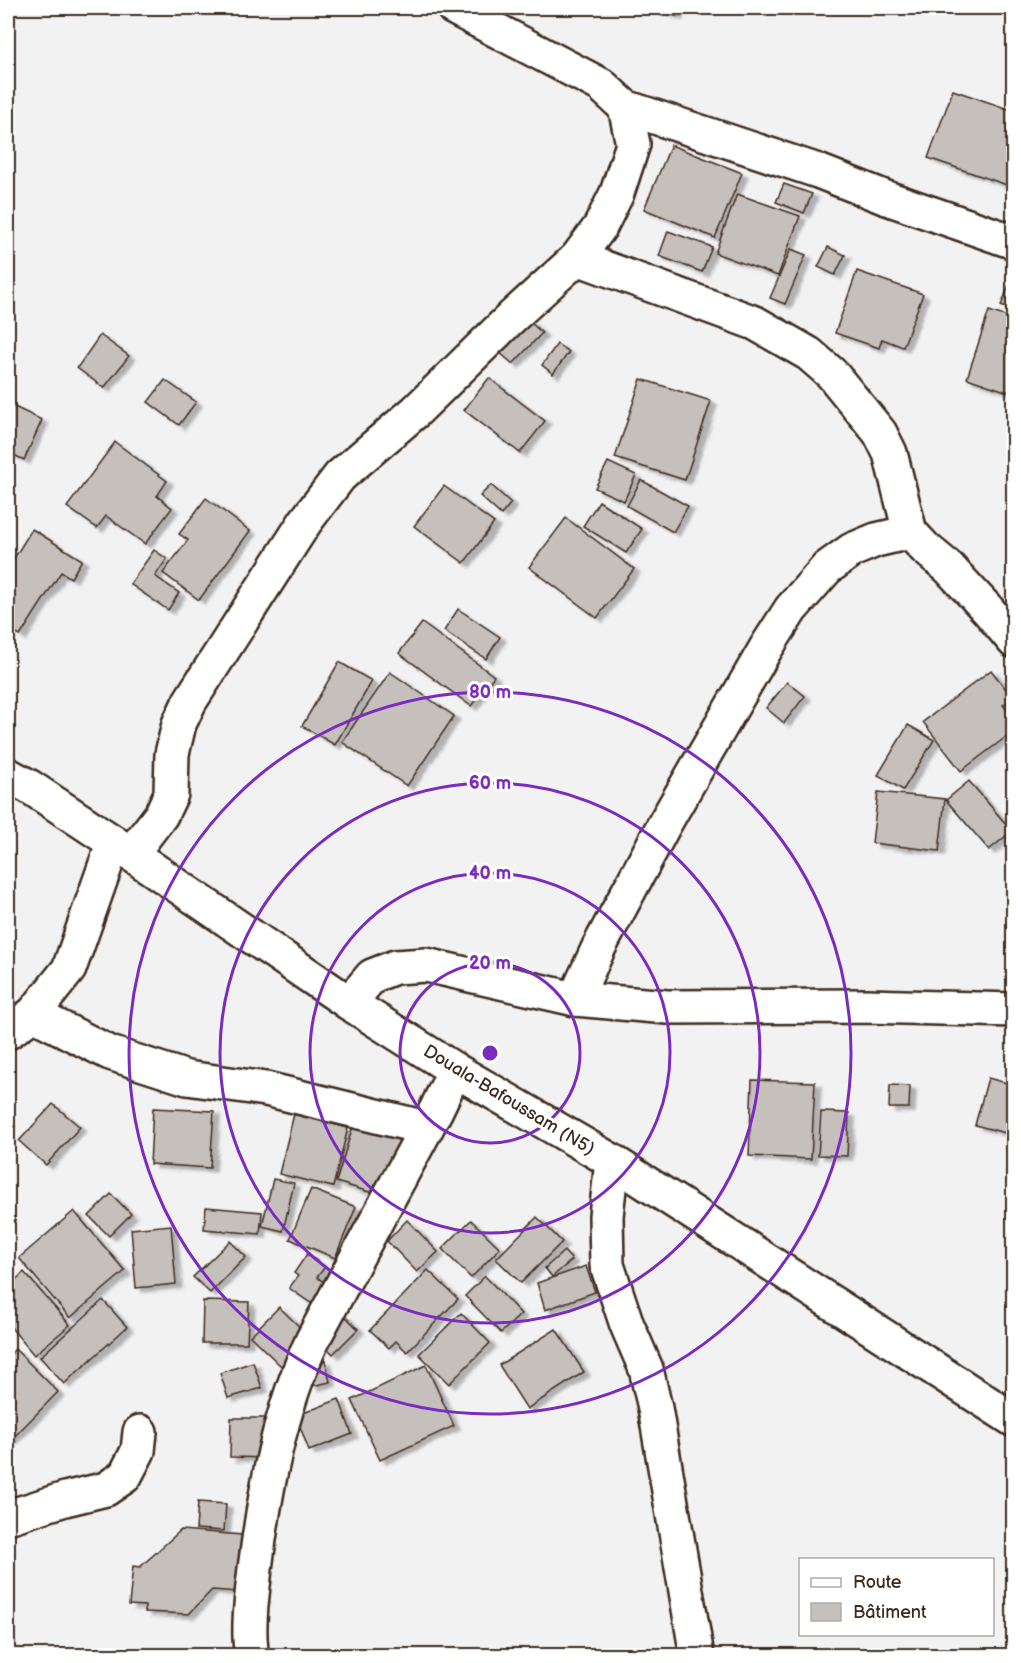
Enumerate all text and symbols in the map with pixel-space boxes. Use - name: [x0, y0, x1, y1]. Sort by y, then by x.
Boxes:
- text: 80 m: [469, 682, 511, 703]
- text: 60 m: [469, 773, 511, 794]
- text: 40 m: [469, 863, 511, 884]
- text: 20 m: [469, 953, 511, 974]
- street label: Douala-Bafoussam (N5): [420, 1041, 598, 1159]
- centre of rings: [480, 1043, 500, 1063]
- legend: [799, 1558, 994, 1636]
- text: Route: [853, 1572, 902, 1593]
- text: Bâtiment: [853, 1602, 927, 1623]

